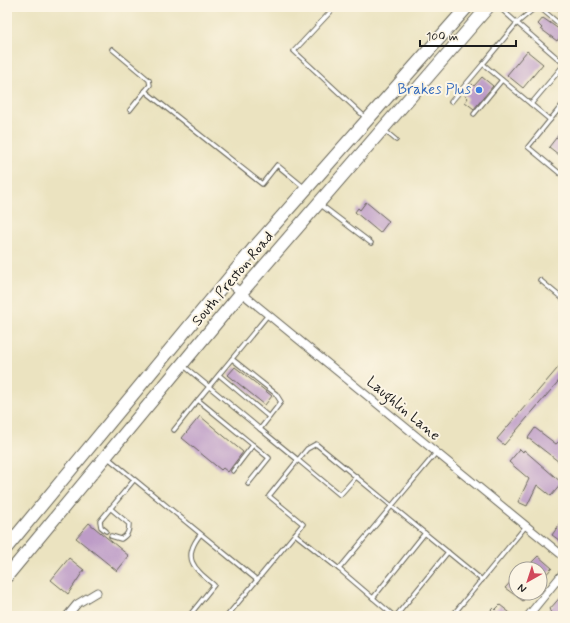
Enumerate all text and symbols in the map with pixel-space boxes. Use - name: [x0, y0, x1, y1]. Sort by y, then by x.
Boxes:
- scale bar: [420, 22, 516, 48]
- text: 100 m: [426, 29, 458, 45]
- place label: Brakes Plus: [397, 80, 471, 100]
- marker: Brakes Plus: [474, 85, 484, 95]
- street label: South Preston Road: [187, 227, 279, 331]
- street label: Laughlin Lane: [361, 372, 444, 447]
- north arrow: [508, 561, 548, 601]
- text: N: [515, 580, 530, 596]

